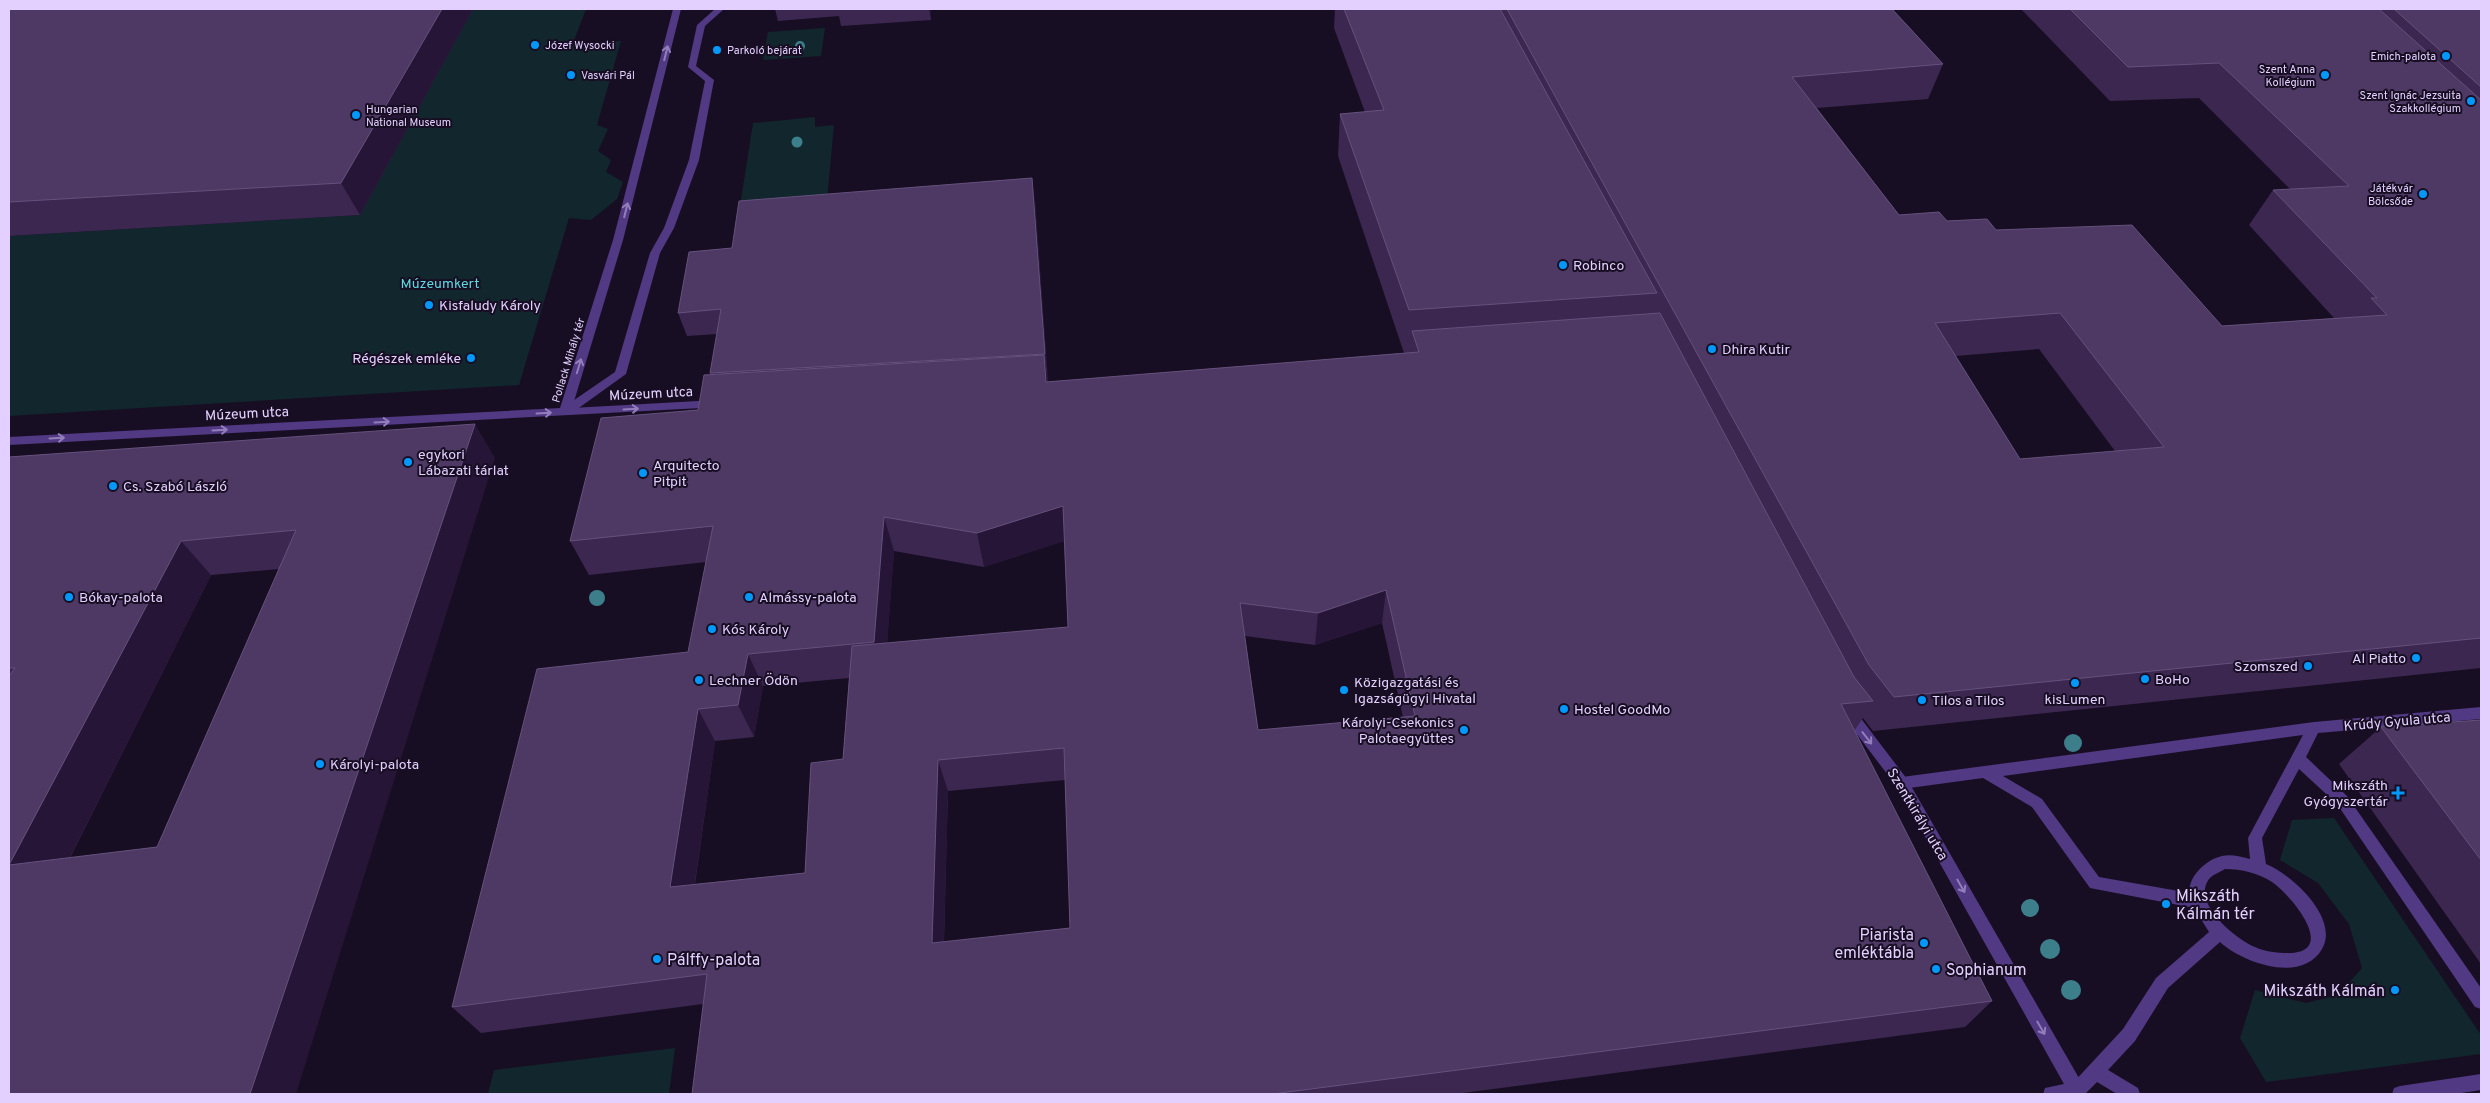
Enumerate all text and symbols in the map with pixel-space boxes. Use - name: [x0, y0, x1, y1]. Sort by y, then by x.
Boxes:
- marker: Józef Wysocki: [529, 39, 541, 51]
- place label: Józef Wysocki: [545, 39, 615, 53]
- marker: Parkoló bejárat: [711, 44, 723, 56]
- place label: Parkoló bejárat: [727, 44, 802, 58]
- one-way arrow: [662, 45, 671, 61]
- place label: Emich-palota: [2370, 50, 2436, 64]
- marker: Emich-palota: [2440, 50, 2452, 62]
- place label: Szent Anna Kollégium: [2259, 63, 2315, 90]
- marker: Vasvári Pál: [565, 69, 577, 81]
- place label: Vasvári Pál: [581, 69, 635, 83]
- marker: Szent Anna Kollégium: [2319, 69, 2331, 81]
- place label: Szent Ignác Jezsuita Szakkollégium: [2360, 89, 2461, 116]
- marker: Szent Ignác Jezsuita Szakkollégium: [2465, 95, 2477, 107]
- place label: Hungarian National Museum: [366, 103, 451, 130]
- marker: Hungarian National Museum: [350, 109, 362, 121]
- place label: Játékvár Bölcsőde: [2368, 182, 2414, 209]
- marker: Játékvár Bölcsőde: [2417, 188, 2429, 200]
- one-way arrow: [621, 203, 631, 219]
- place label: Robinco: [1573, 258, 1624, 275]
- marker: Robinco: [1557, 259, 1569, 271]
- park label: Múzeumkert: [400, 276, 480, 293]
- place label: Kisfaludy Károly: [439, 298, 541, 315]
- marker: Kisfaludy Károly: [423, 299, 435, 311]
- street label: Pollack Mihály tér: [549, 316, 589, 404]
- place label: Dhira Kutir: [1722, 342, 1790, 359]
- marker: Dhira Kutir: [1706, 343, 1718, 355]
- place label: Régészek emléke: [352, 351, 461, 368]
- marker: Régészek emléke: [465, 352, 477, 364]
- one-way arrow: [575, 359, 584, 374]
- street label: Múzeum utca: [609, 384, 693, 405]
- street label: Múzeum utca: [205, 404, 289, 425]
- one-way arrow: [622, 404, 638, 413]
- one-way arrow: [536, 409, 552, 418]
- one-way arrow: [374, 417, 390, 426]
- one-way arrow: [211, 425, 227, 434]
- one-way arrow: [49, 434, 65, 443]
- place label: egykori Lábazati tárlat: [418, 447, 509, 480]
- marker: egykori Lábazati tárlat: [402, 456, 414, 468]
- place label: Arquitecto Pitpit: [653, 458, 720, 491]
- marker: Arquitecto Pitpit: [637, 467, 649, 479]
- place label: Cs. Szabó László: [123, 479, 227, 496]
- marker: Cs. Szabó László: [107, 480, 119, 492]
- place label: Bókay-palota: [79, 590, 163, 607]
- place label: Almássy-palota: [759, 590, 857, 607]
- marker: Bókay-palota: [63, 591, 75, 603]
- marker: Almássy-palota: [743, 591, 755, 603]
- place label: Kós Károly: [722, 622, 789, 639]
- marker: Kós Károly: [706, 623, 718, 635]
- place label: Al Piatto: [2352, 651, 2406, 668]
- marker: Al Piatto: [2410, 652, 2422, 664]
- place label: Szomszed: [2234, 659, 2298, 676]
- marker: Szomszed: [2302, 660, 2314, 672]
- place label: Lechner Ödön: [709, 672, 798, 690]
- place label: BoHo: [2155, 672, 2190, 689]
- marker: BoHo: [2139, 673, 2151, 685]
- marker: Lechner Ödön: [693, 674, 705, 686]
- place label: Közigazgatási és Igazságügyi Hivatal: [1354, 675, 1476, 708]
- marker: kisLumen: [2069, 677, 2081, 689]
- marker: Közigazgatási és Igazságügyi Hivatal: [1338, 684, 1350, 696]
- place label: kisLumen: [2045, 692, 2105, 709]
- place label: Tilos a Tilos: [1932, 693, 2005, 710]
- marker: Tilos a Tilos: [1916, 694, 1928, 706]
- place label: Hostel GoodMo: [1574, 702, 1670, 719]
- marker: Hostel GoodMo: [1558, 703, 1570, 715]
- street label: Krúdy Gyula utca: [2343, 709, 2451, 736]
- place label: Károlyi-Csekonics Palotaegyüttes: [1342, 715, 1454, 748]
- marker: Károlyi-Csekonics Palotaegyüttes: [1458, 724, 1470, 736]
- one-way arrow: [1862, 731, 1873, 744]
- place label: Károlyi-palota: [330, 757, 419, 774]
- marker: Károlyi-palota: [314, 758, 326, 770]
- street label: Szentkirályi utca: [1882, 766, 1951, 864]
- place label: Mikszáth Gyógyszertár: [2304, 778, 2389, 811]
- marker: Mikszáth Gyógyszertár: [2392, 787, 2404, 799]
- one-way arrow: [1956, 879, 1966, 893]
- place label: Mikszáth Kálmán tér: [2176, 887, 2255, 925]
- marker: Mikszáth Kálmán tér: [2160, 898, 2172, 910]
- place label: Piarista emléktábla: [1834, 926, 1914, 964]
- marker: Piarista emléktábla: [1918, 937, 1930, 949]
- place label: Pálffy-palota: [667, 951, 760, 971]
- marker: Pálffy-palota: [651, 953, 663, 965]
- place label: Sophianum: [1946, 961, 2027, 981]
- marker: Sophianum: [1930, 963, 1942, 975]
- place label: Mikszáth Kálmán: [2263, 982, 2385, 1002]
- marker: Mikszáth Kálmán: [2389, 984, 2401, 996]
- one-way arrow: [2036, 1020, 2046, 1035]

